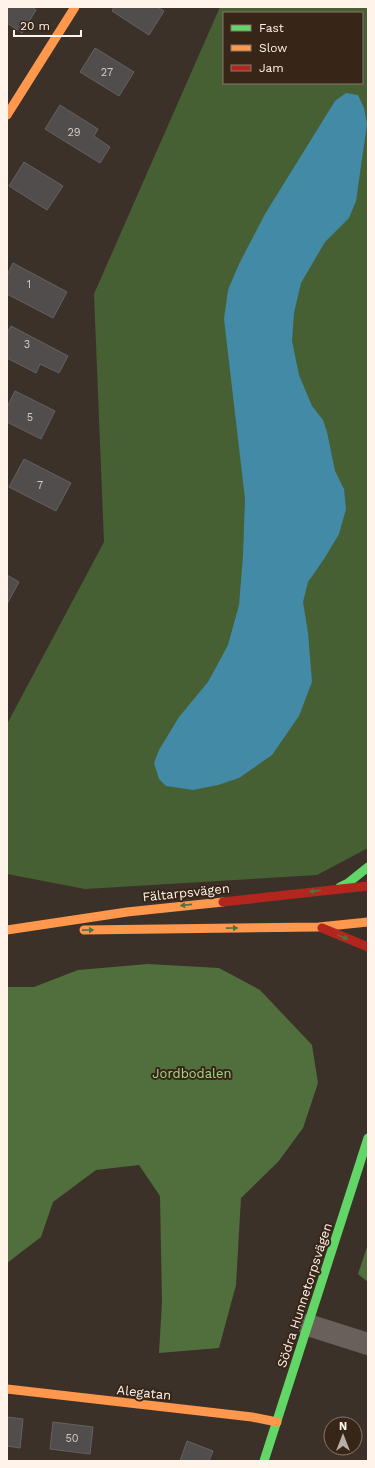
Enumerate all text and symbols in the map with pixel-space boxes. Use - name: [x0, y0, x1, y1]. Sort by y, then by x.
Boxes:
- scale bar: [14, 12, 81, 38]
- legend: [223, 12, 363, 84]
- text: 20 m: [20, 19, 50, 33]
- text: Fast: [259, 21, 284, 35]
- text: Slow: [259, 41, 287, 55]
- text: Jam: [259, 61, 284, 75]
- house number: 27: [101, 66, 113, 79]
- house number: 29: [67, 126, 81, 139]
- house number: 1: [27, 278, 31, 291]
- house number: 3: [24, 338, 30, 351]
- house number: 5: [27, 411, 33, 424]
- house number: 7: [37, 479, 43, 492]
- street label: Fältarpsvägen: [142, 880, 230, 905]
- one-way arrow: [309, 888, 321, 895]
- one-way arrow: [180, 902, 192, 909]
- one-way arrow: [226, 925, 239, 931]
- one-way arrow: [82, 927, 95, 933]
- one-way arrow: [338, 934, 349, 940]
- park label: Jordbodalen: [152, 1066, 232, 1081]
- street label: Södra Hunnetorpsvägen: [274, 1221, 335, 1370]
- street label: Alegatan: [116, 1382, 172, 1403]
- north arrow: [323, 1416, 363, 1456]
- text: N: [339, 1420, 347, 1433]
- house number: 50: [65, 1432, 79, 1445]

